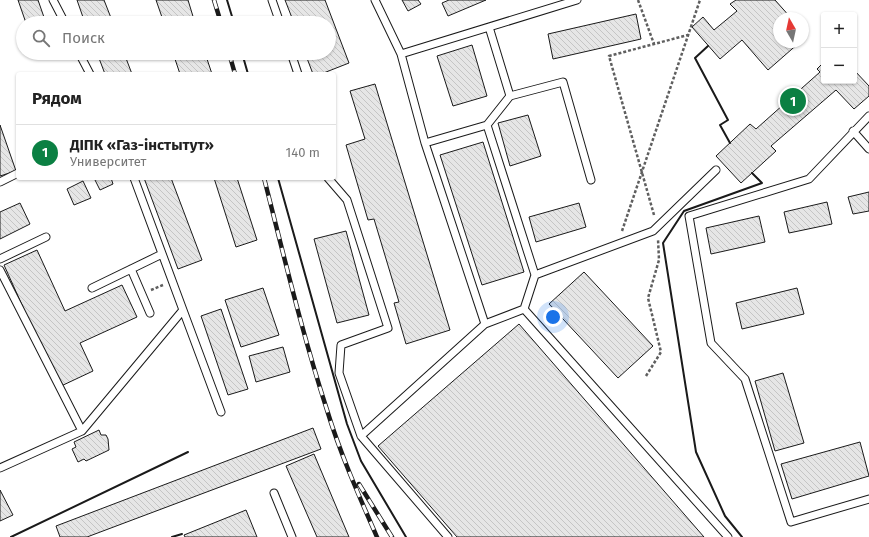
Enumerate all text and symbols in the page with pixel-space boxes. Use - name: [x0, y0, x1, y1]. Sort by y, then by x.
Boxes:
- north arrow: [773, 12, 809, 48]
- map controls: [821, 12, 857, 84]
- button: +: [821, 12, 857, 48]
- search box: [16, 16, 336, 60]
- icon: search: [30, 27, 52, 49]
- text: Поиск: [62, 29, 105, 47]
- button: −: [821, 48, 857, 84]
- pin: 1: [780, 86, 806, 116]
- text: Рядом: [32, 88, 82, 109]
- text: ДІПК «Газ-інстытут»: [70, 136, 214, 154]
- text: 1: [42, 145, 48, 160]
- text: 140 m: [286, 145, 320, 160]
- text: Университет: [70, 154, 146, 169]
- your location: [543, 307, 563, 327]

